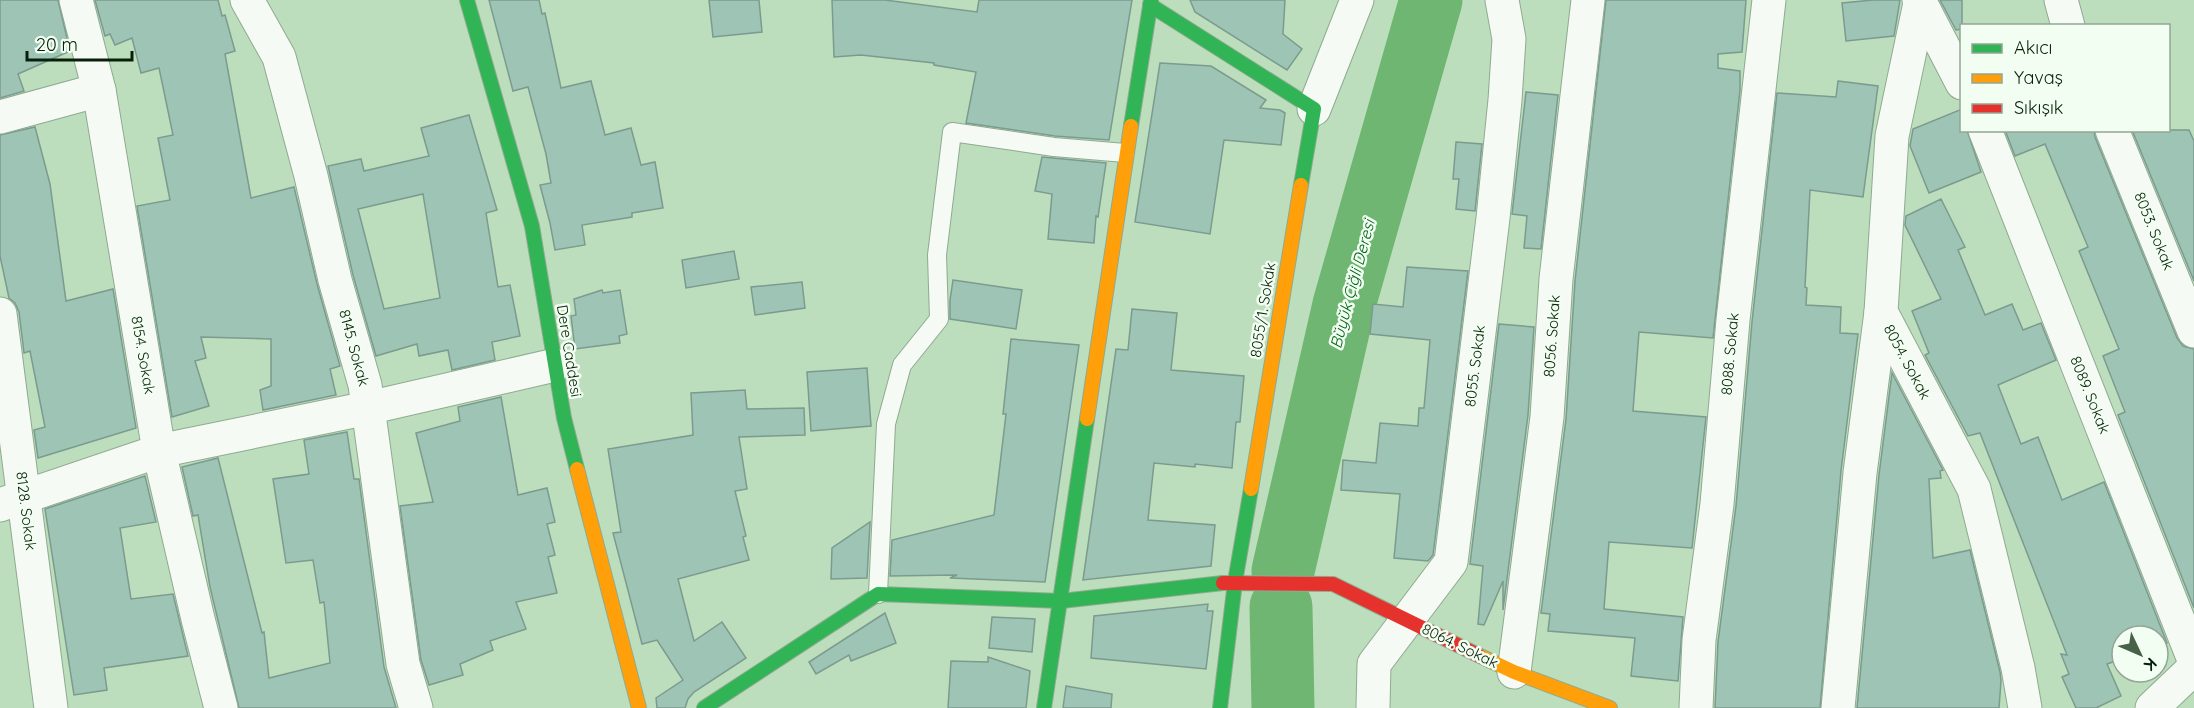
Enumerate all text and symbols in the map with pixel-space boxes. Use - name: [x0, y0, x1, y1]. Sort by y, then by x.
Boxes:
- scale bar: [27, 24, 132, 62]
- legend: [1960, 24, 2170, 132]
- text: 20 m: [36, 33, 78, 56]
- text: Akıcı: [2014, 36, 2052, 59]
- text: Yavaş: [2014, 66, 2063, 89]
- text: Sıkışık: [2014, 96, 2063, 119]
- street label: 8053. Sokak: [2130, 189, 2179, 273]
- water label: Büyük Çiğli Deresi: [1325, 216, 1379, 351]
- street label: 8055/1. Sokak: [1246, 261, 1279, 359]
- street label: 8056. Sokak: [1539, 294, 1564, 378]
- street label: Dere Caddesi: [553, 303, 586, 398]
- street label: 8145. Sokak: [335, 307, 374, 388]
- street label: 8088. Sokak: [1716, 312, 1743, 396]
- street label: 8154. Sokak: [127, 314, 160, 396]
- street label: 8054. Sokak: [1880, 321, 1935, 403]
- street label: 8055. Sokak: [1460, 324, 1489, 408]
- street label: 8089. Sokak: [2066, 353, 2115, 437]
- street label: 8128. Sokak: [12, 470, 41, 552]
- street label: 8064. Sokak: [1419, 619, 1502, 672]
- north arrow: [2110, 624, 2170, 684]
- text: K: [2140, 654, 2162, 675]

